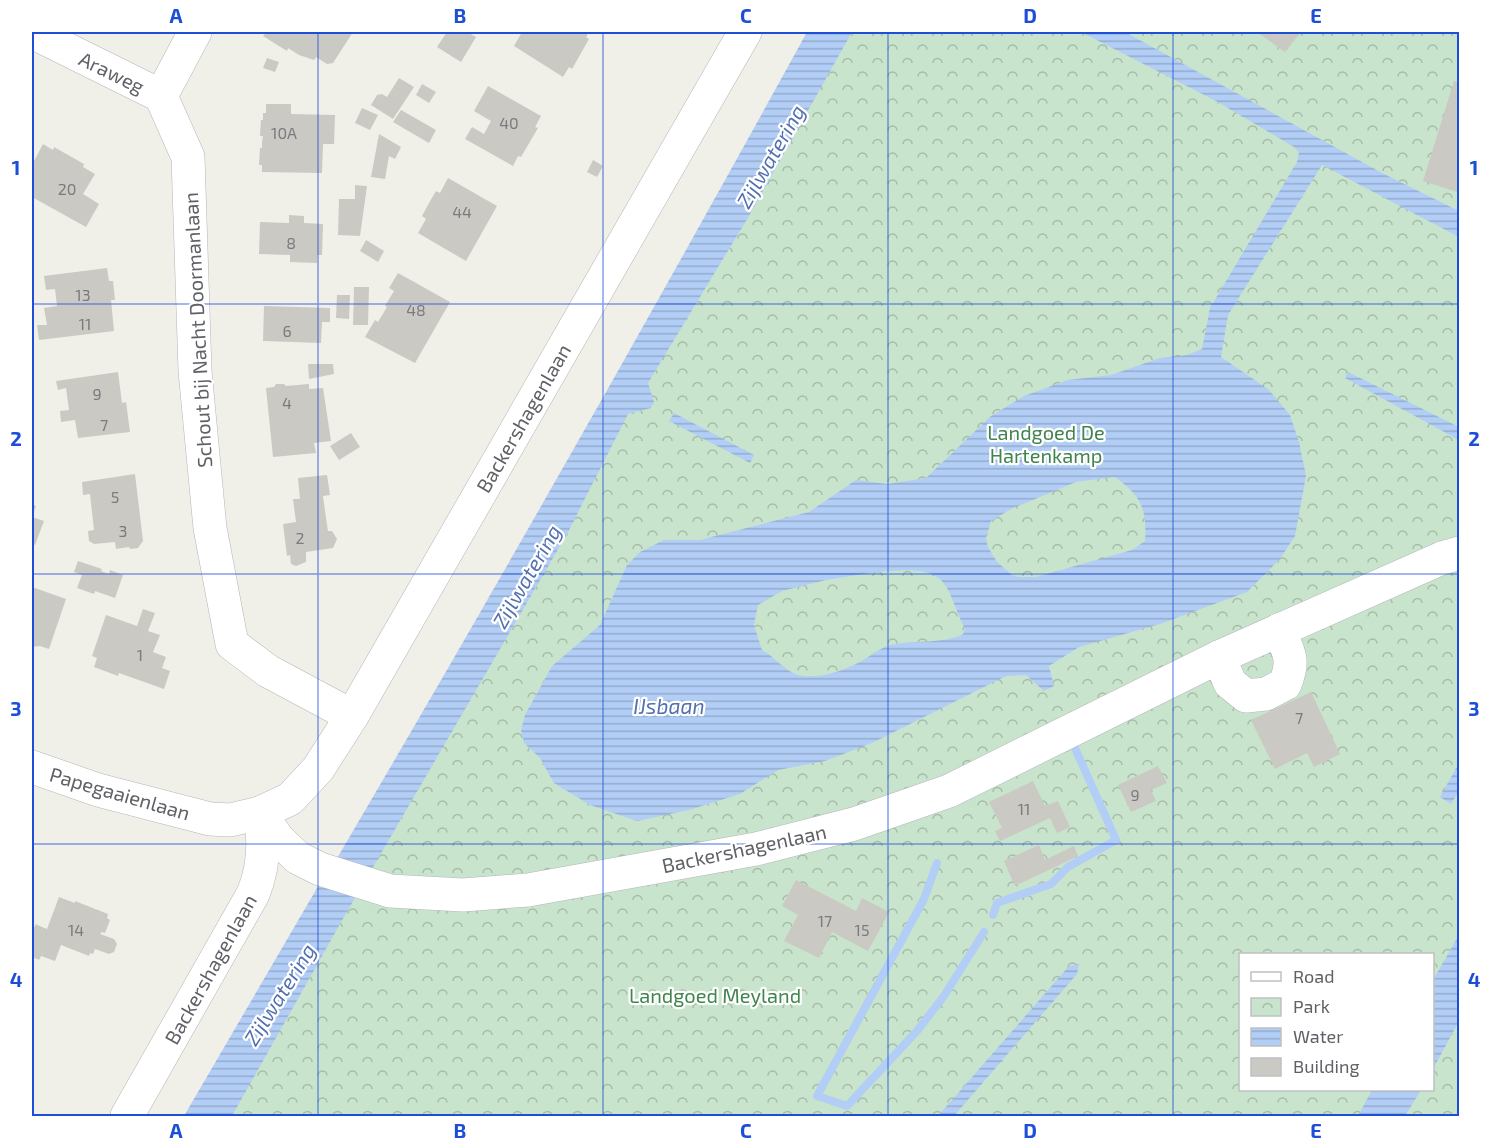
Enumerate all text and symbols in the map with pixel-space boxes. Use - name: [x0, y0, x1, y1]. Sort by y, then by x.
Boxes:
- text: A: [169, 3, 183, 27]
- text: B: [454, 3, 466, 27]
- text: C: [740, 3, 752, 27]
- text: D: [1023, 3, 1037, 27]
- text: E: [1310, 3, 1322, 27]
- street label: Araweg: [75, 46, 149, 98]
- water label: Zijlwatering: [730, 100, 810, 212]
- house number: 40: [499, 113, 519, 132]
- house number: 10A: [271, 123, 297, 142]
- text: 1: [12, 155, 20, 179]
- text: 1: [1470, 155, 1478, 179]
- house number: 20: [58, 179, 76, 198]
- street label: Schout bij Nacht Doormanlaan: [178, 192, 216, 468]
- house number: 44: [452, 202, 472, 221]
- house number: 8: [286, 233, 296, 252]
- house number: 13: [75, 285, 91, 304]
- house number: 48: [406, 300, 426, 319]
- house number: 11: [79, 314, 91, 333]
- house number: 6: [282, 321, 292, 340]
- street label: Backershagenlaan: [471, 339, 575, 497]
- house number: 9: [92, 384, 102, 403]
- house number: 4: [282, 393, 292, 412]
- house number: 7: [100, 415, 108, 434]
- park label: Landgoed De Hartenkamp: [987, 420, 1105, 467]
- text: 2: [10, 426, 22, 450]
- text: 2: [1468, 426, 1480, 450]
- house number: 5: [111, 487, 119, 506]
- water label: Zijlwatering: [486, 520, 566, 632]
- house number: 3: [119, 521, 127, 540]
- house number: 2: [296, 528, 305, 547]
- house number: 1: [137, 645, 143, 664]
- water label: IJsbaan: [633, 693, 705, 718]
- text: 3: [10, 696, 22, 720]
- text: 3: [1468, 696, 1480, 720]
- house number: 7: [1295, 708, 1303, 727]
- street label: Papegaaienlaan: [47, 761, 193, 825]
- house number: 9: [1130, 785, 1140, 804]
- house number: 11: [1018, 799, 1030, 818]
- street label: Backershagenlaan: [660, 819, 828, 877]
- street label: Backershagenlaan: [159, 890, 261, 1048]
- house number: 17: [818, 911, 832, 930]
- house number: 14: [68, 920, 84, 939]
- house number: 15: [855, 920, 869, 939]
- water label: Zijlwatering: [238, 939, 321, 1050]
- legend: [1239, 953, 1434, 1091]
- text: Road: [1293, 965, 1334, 987]
- text: 4: [10, 967, 23, 991]
- text: 4: [1468, 967, 1481, 991]
- park label: Landgoed Meyland: [629, 983, 801, 1007]
- text: Park: [1293, 995, 1330, 1017]
- text: Water: [1293, 1025, 1343, 1047]
- text: Building: [1293, 1055, 1360, 1077]
- text: A: [169, 1118, 183, 1142]
- text: B: [454, 1118, 466, 1142]
- text: C: [740, 1118, 752, 1142]
- text: D: [1023, 1118, 1037, 1142]
- text: E: [1310, 1118, 1322, 1142]

